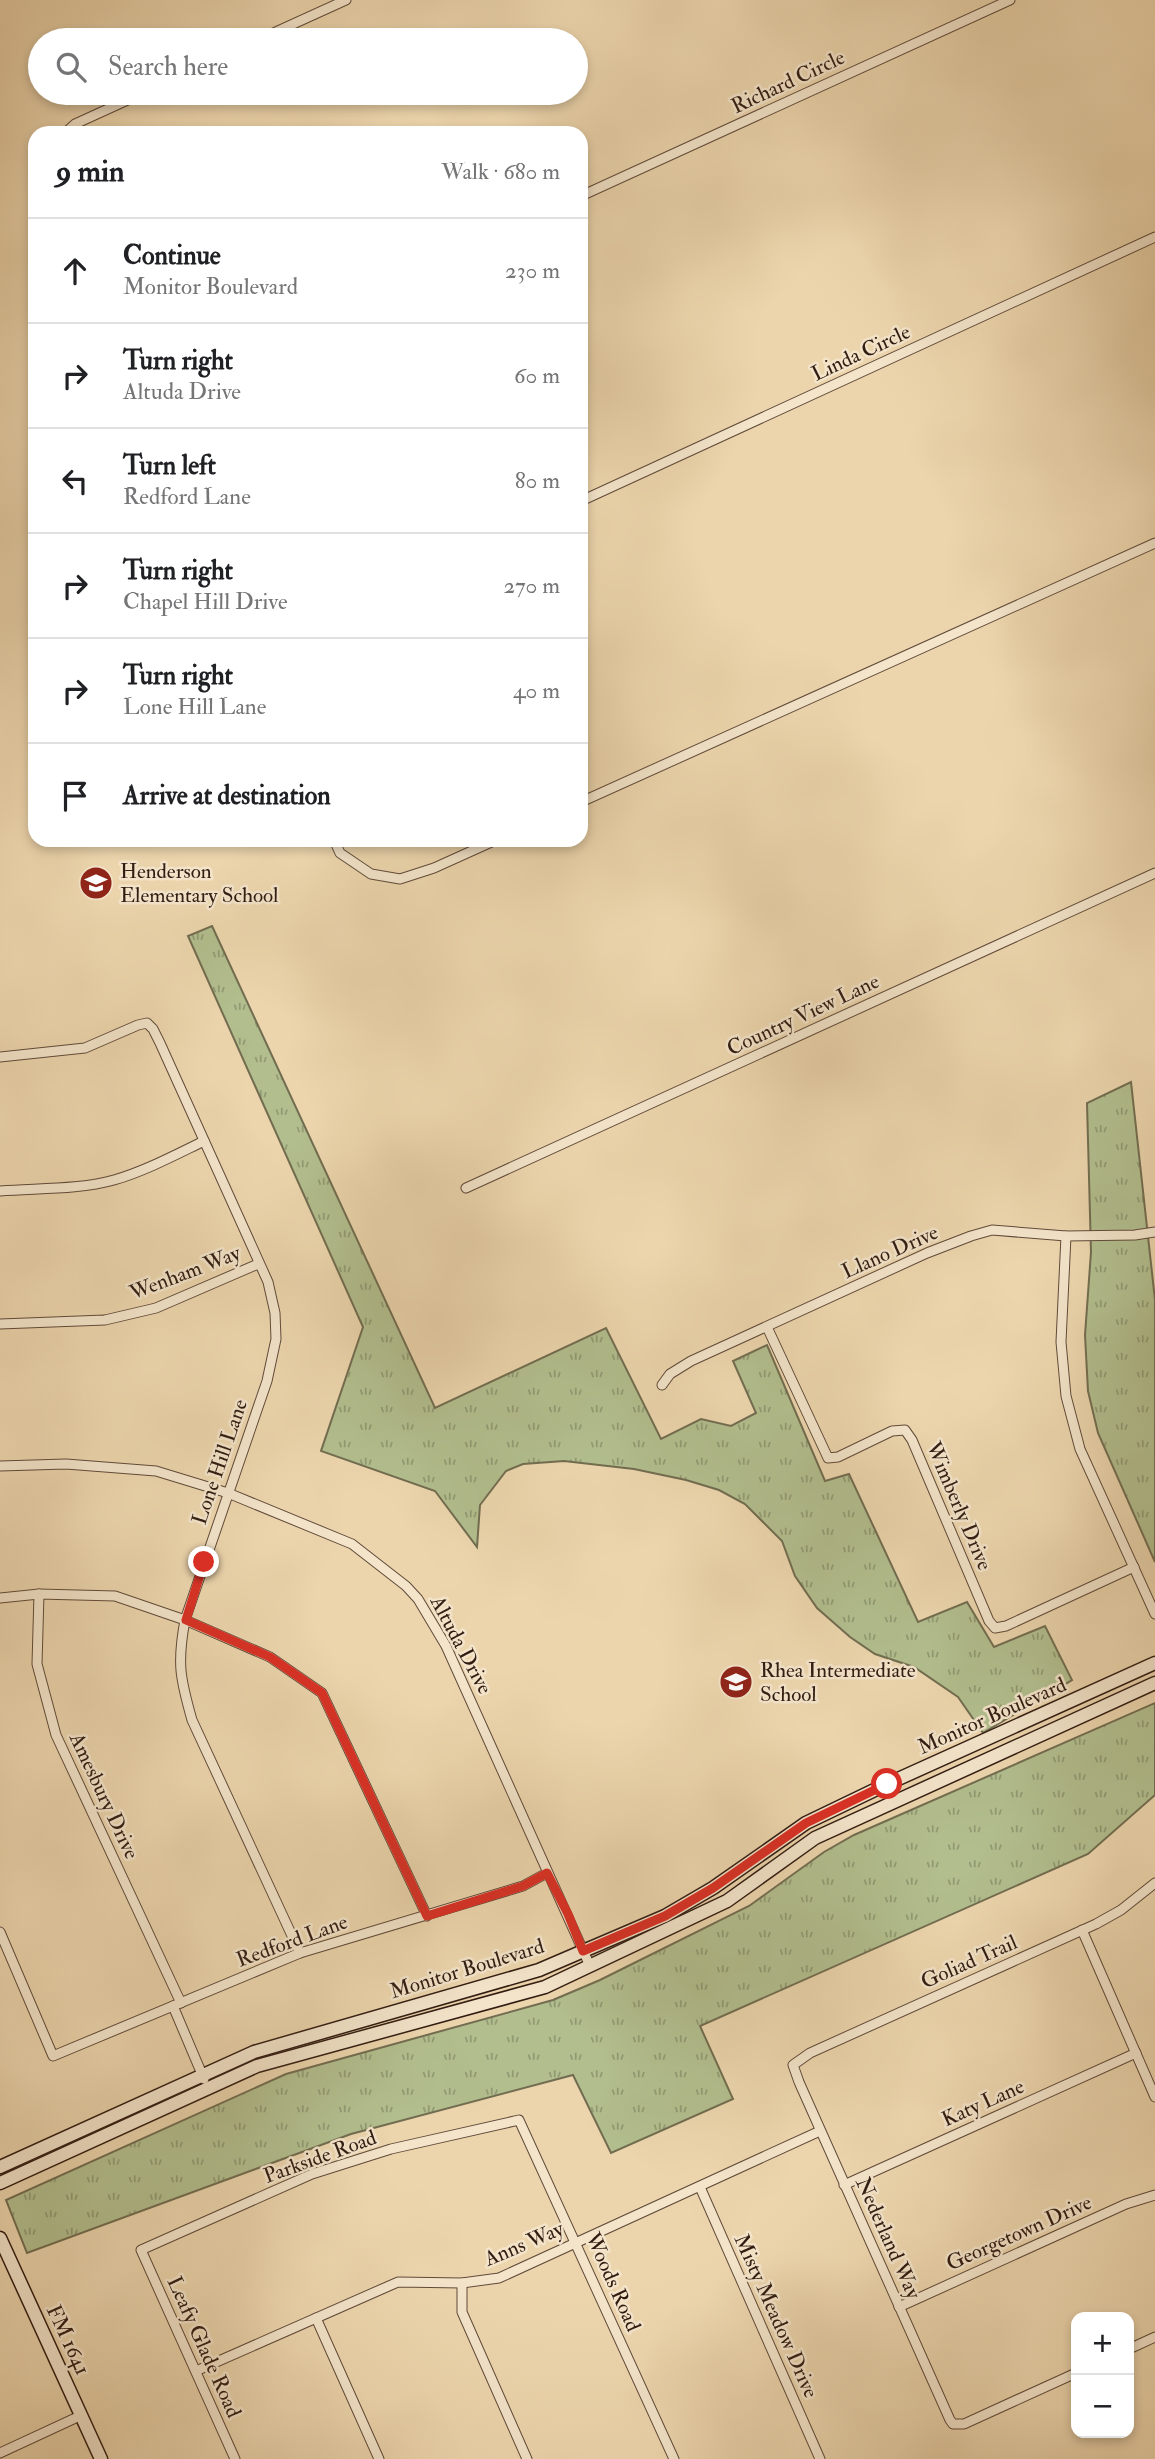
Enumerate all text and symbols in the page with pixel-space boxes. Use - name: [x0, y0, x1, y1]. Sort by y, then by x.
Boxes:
- search box: [28, 28, 588, 105]
- street label: Richard Circle: [727, 44, 849, 120]
- icon: search: [52, 48, 90, 86]
- text: Search here: [108, 51, 228, 83]
- text: 9 min: [56, 153, 124, 190]
- text: Walk · 680 m: [441, 157, 560, 186]
- text: Continue: [123, 240, 221, 272]
- icon: ahead: [56, 252, 94, 290]
- text: 230 m: [505, 256, 560, 285]
- text: Monitor Boulevard: [123, 272, 298, 301]
- street label: Linda Circle: [807, 318, 915, 388]
- text: Turn right: [123, 345, 233, 377]
- icon: right: [56, 357, 94, 395]
- text: 60 m: [514, 361, 560, 390]
- text: Altuda Drive: [123, 377, 241, 406]
- text: Turn left: [123, 450, 216, 482]
- icon: left: [56, 462, 94, 500]
- text: 80 m: [515, 466, 560, 495]
- text: Redford Lane: [123, 482, 251, 511]
- text: Turn right: [123, 555, 233, 587]
- icon: right: [56, 567, 94, 605]
- text: 270 m: [503, 571, 560, 600]
- text: Chapel Hill Drive: [123, 587, 288, 616]
- text: Turn right: [123, 660, 233, 692]
- icon: right: [56, 672, 94, 710]
- text: 40 m: [513, 676, 560, 705]
- text: Lone Hill Lane: [123, 692, 266, 721]
- icon: arrive: [56, 777, 94, 815]
- text: Arrive at destination: [123, 780, 331, 812]
- place label: Henderson Elementary School: [120, 858, 279, 909]
- school or university icon: Henderson Elementary School: [77, 864, 115, 902]
- street label: Country View Lane: [722, 968, 884, 1062]
- street label: Llano Drive: [838, 1219, 943, 1285]
- street label: Wenham Way: [125, 1239, 245, 1307]
- street label: Lone Hill Lane: [186, 1396, 254, 1528]
- street label: Wimberly Drive: [919, 1437, 998, 1575]
- route end: [188, 1546, 219, 1577]
- street label: Altuda Drive: [423, 1590, 498, 1699]
- place label: Rhea Intermediate School: [760, 1657, 916, 1708]
- school or university icon: Rhea Intermediate School: [717, 1663, 755, 1701]
- street label: Monitor Boulevard: [913, 1671, 1071, 1761]
- street label: Amesbury Drive: [63, 1728, 145, 1864]
- route start: [871, 1768, 902, 1799]
- street label: Redford Lane: [233, 1908, 352, 1974]
- street label: Goliad Trail: [917, 1929, 1022, 1995]
- street label: Monitor Boulevard: [387, 1933, 548, 2005]
- street label: Katy Lane: [938, 2073, 1029, 2133]
- street label: Parkside Road: [260, 2124, 381, 2190]
- street label: Nederland Way: [849, 2173, 927, 2304]
- street label: Georgetown Drive: [942, 2189, 1096, 2277]
- street label: Anns Way: [479, 2215, 569, 2273]
- street label: Woods Road: [579, 2227, 647, 2336]
- street label: Misty Meadow Drive: [728, 2230, 824, 2402]
- street label: Leafy Glade Road: [161, 2272, 248, 2423]
- street label: FM 1641: [40, 2300, 96, 2380]
- map controls: [1071, 2312, 1134, 2438]
- button: +: [1071, 2312, 1134, 2375]
- button: −: [1071, 2375, 1134, 2438]

